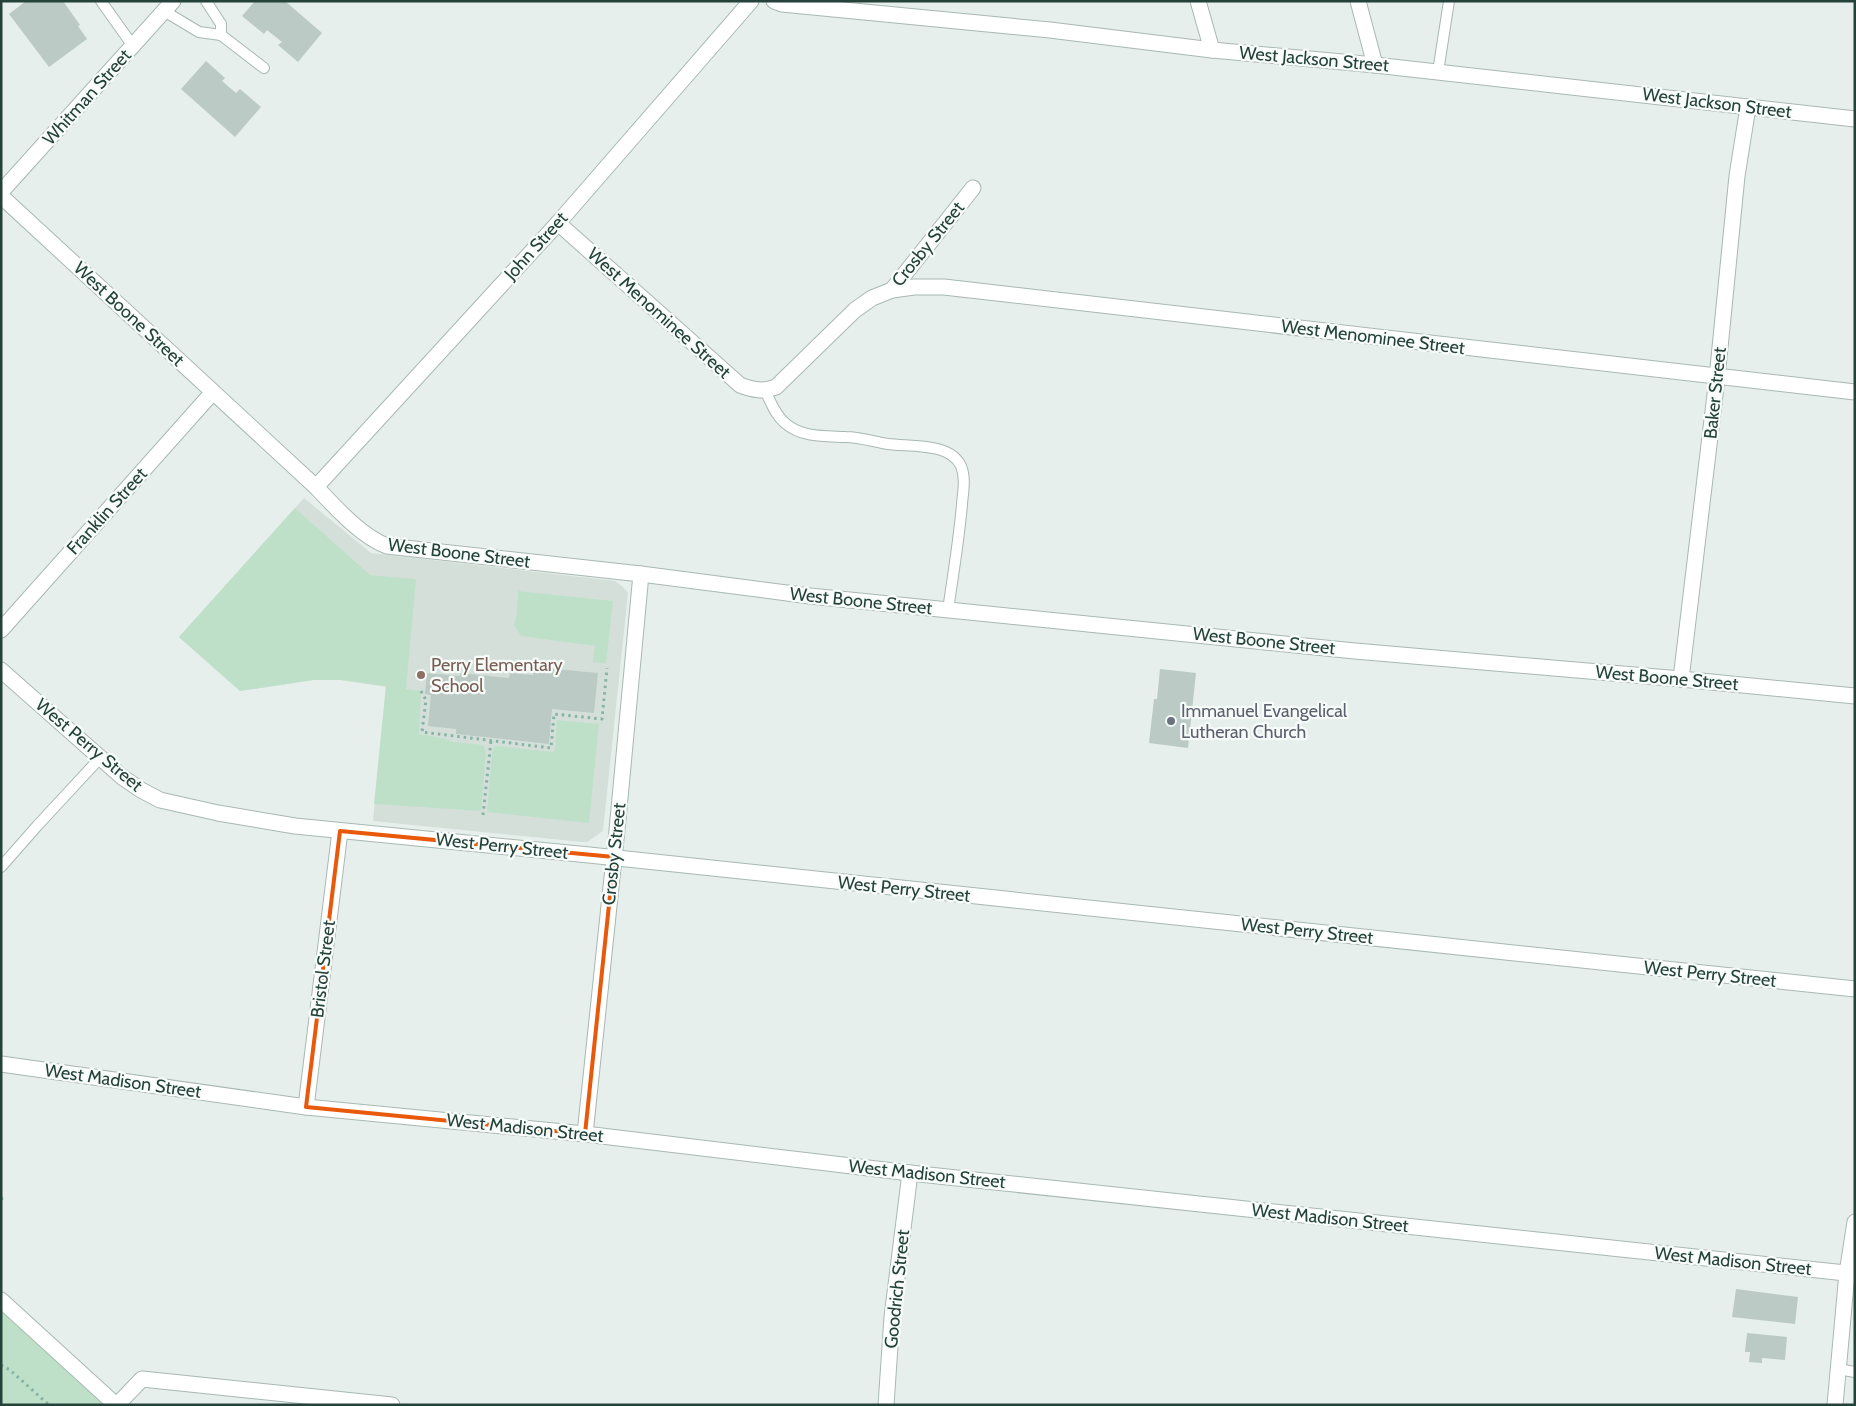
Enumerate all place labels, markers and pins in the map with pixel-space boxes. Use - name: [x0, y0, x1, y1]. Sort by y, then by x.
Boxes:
- place label: Perry Elementary School: [431, 654, 563, 697]
- marker: Perry Elementary School: [415, 669, 427, 681]
- place label: Immanuel Evangelical Lutheran Church: [1181, 700, 1348, 743]
- marker: Immanuel Evangelical Lutheran Church: [1165, 715, 1177, 727]

